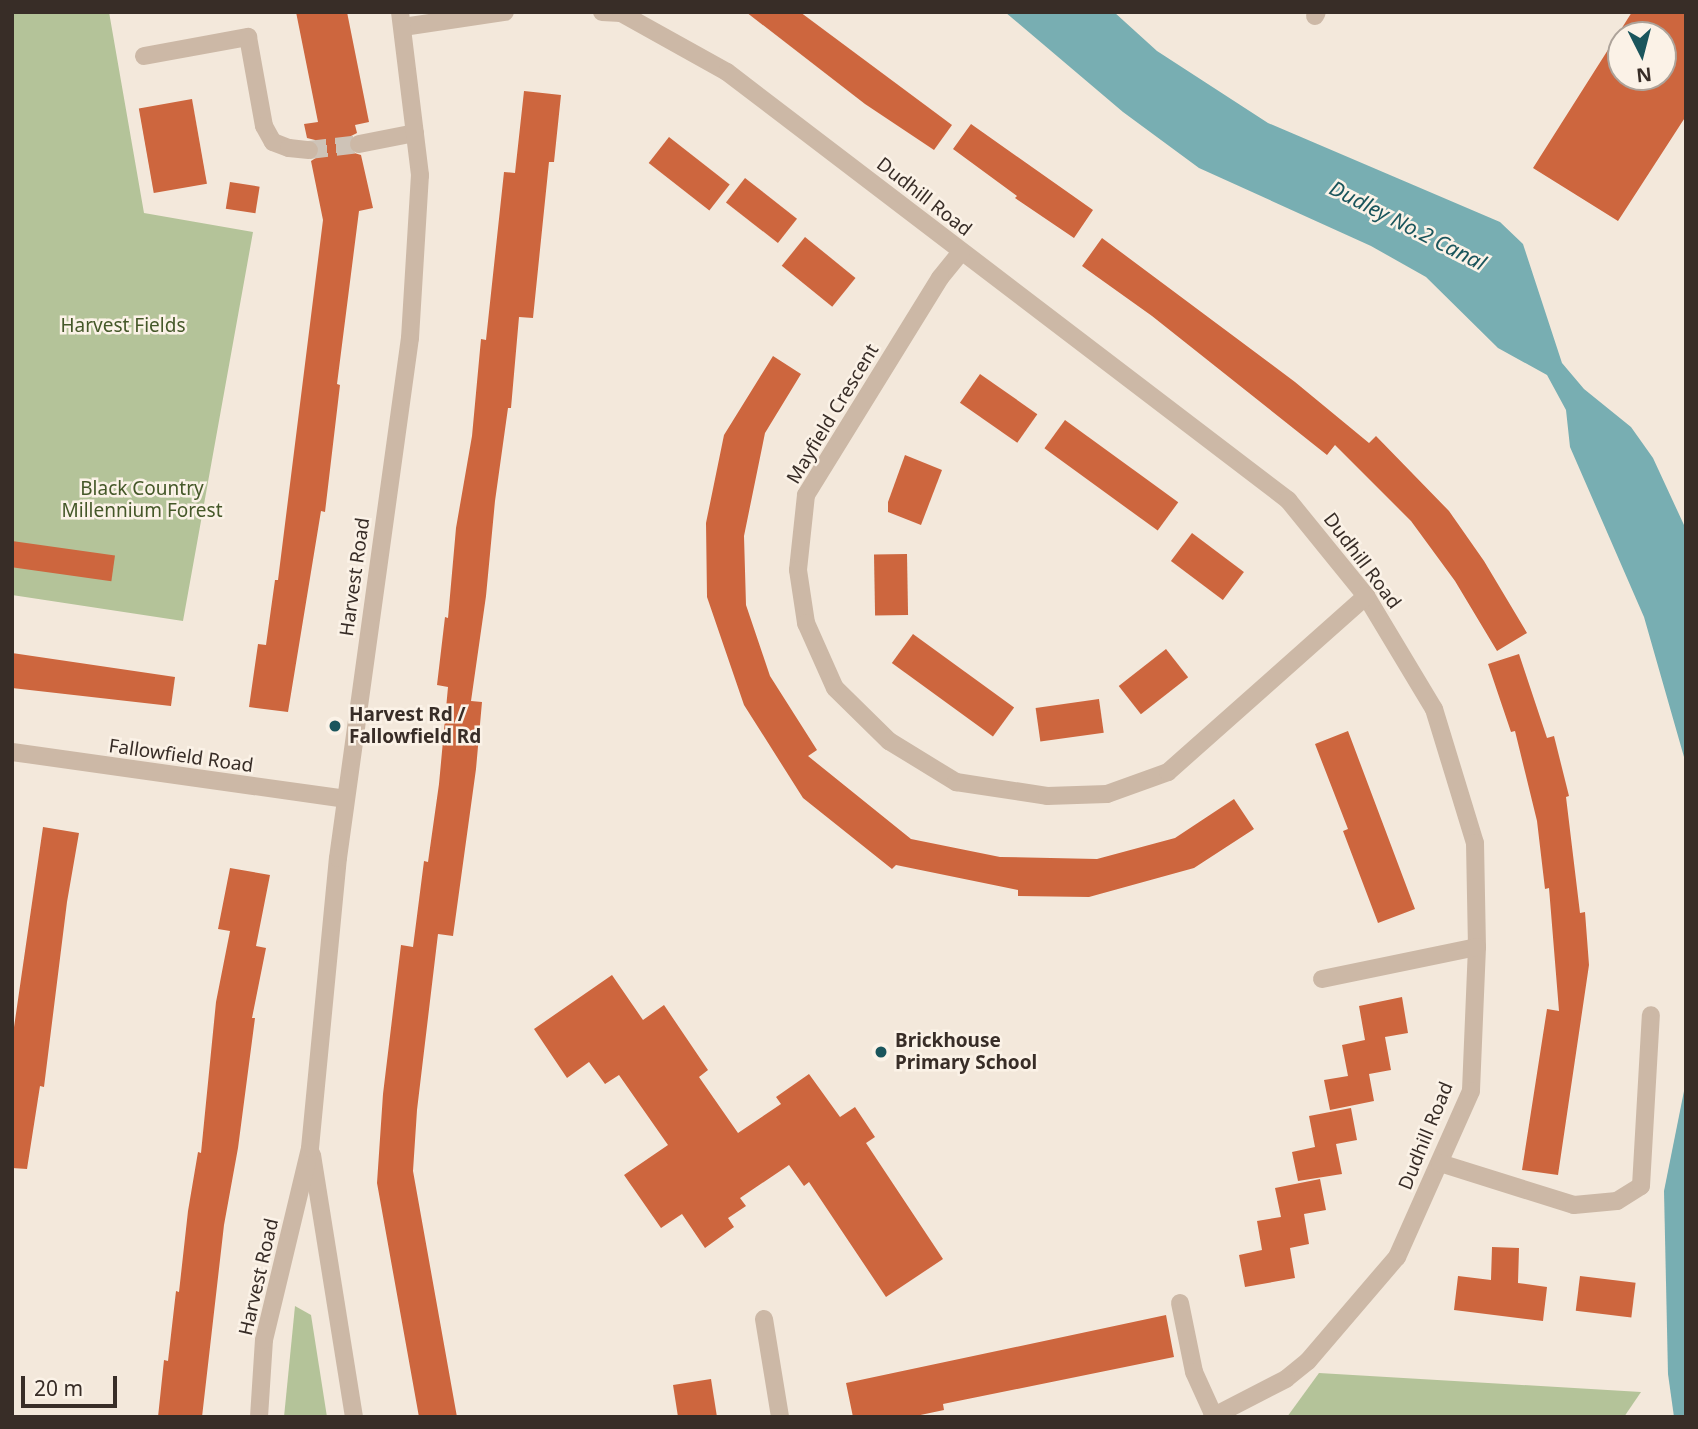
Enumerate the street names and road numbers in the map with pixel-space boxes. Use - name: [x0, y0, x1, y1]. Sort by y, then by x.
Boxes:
- street label: Dudhill Road: [872, 153, 976, 241]
- street label: Mayfield Crescent: [782, 340, 884, 488]
- street label: Dudhill Road: [1318, 508, 1406, 614]
- street label: Harvest Road: [335, 516, 375, 638]
- street label: Fallowfield Road: [107, 735, 255, 777]
- street label: Dudhill Road: [1394, 1079, 1458, 1193]
- street label: Harvest Road: [234, 1216, 284, 1338]

